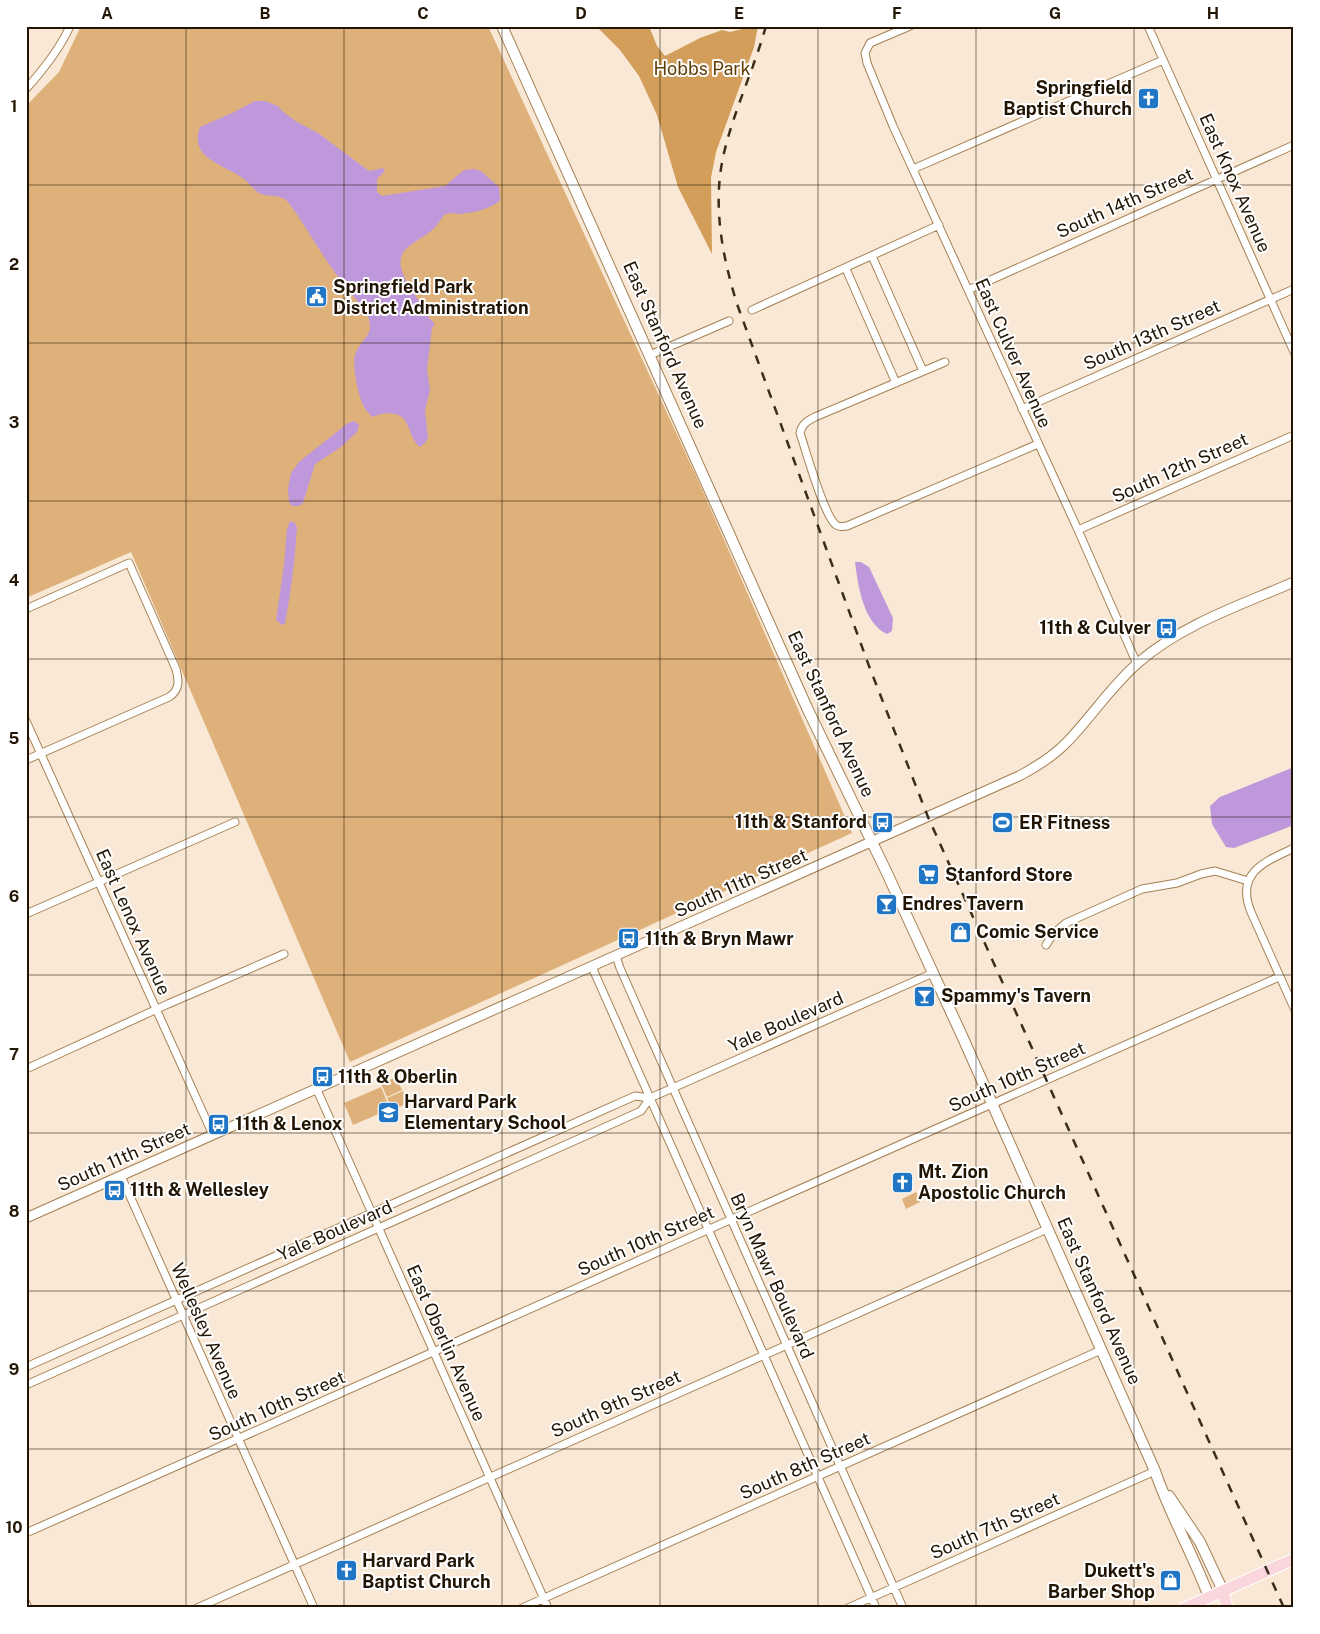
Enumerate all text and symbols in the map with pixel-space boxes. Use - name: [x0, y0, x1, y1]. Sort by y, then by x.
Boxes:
- text: A: [101, 4, 113, 23]
- text: B: [260, 4, 271, 23]
- text: C: [417, 4, 429, 23]
- text: D: [575, 4, 587, 23]
- text: E: [734, 4, 744, 23]
- text: F: [892, 4, 902, 23]
- text: G: [1049, 4, 1061, 23]
- text: H: [1207, 4, 1219, 23]
- park label: Hobbs Park: [653, 58, 751, 79]
- place label: Springfield Baptist Church: [1003, 77, 1132, 119]
- church icon: Springfield Baptist Church: [1136, 86, 1160, 110]
- text: 1: [11, 97, 17, 116]
- street label: East Knox Avenue: [1195, 110, 1276, 255]
- street label: South 14th Street: [1053, 163, 1196, 242]
- text: 2: [9, 255, 19, 274]
- street label: East Stanford Avenue: [619, 258, 712, 432]
- street label: East Culver Avenue: [971, 275, 1056, 431]
- place label: Springfield Park District Administration: [333, 276, 529, 318]
- public building icon: Springfield Park District Administration: [305, 285, 329, 309]
- street label: South 13th Street: [1080, 295, 1223, 374]
- text: 3: [9, 413, 19, 432]
- street label: South 12th Street: [1108, 428, 1251, 507]
- text: 4: [9, 571, 20, 590]
- bus stop icon: 11th & Culver: [1155, 616, 1179, 640]
- place label: 11th & Culver: [1039, 617, 1152, 638]
- street label: East Stanford Avenue: [784, 627, 879, 800]
- text: 5: [9, 729, 20, 748]
- bus stop icon: 11th & Stanford: [871, 810, 895, 834]
- place label: 11th & Stanford: [735, 811, 867, 832]
- sports icon: ER Fitness: [991, 811, 1015, 835]
- place label: ER Fitness: [1019, 812, 1110, 833]
- street label: South 11th Street: [671, 844, 811, 921]
- street label: East Lenox Avenue: [92, 845, 175, 998]
- supermarket icon: Stanford Store: [917, 863, 941, 887]
- place label: Stanford Store: [945, 864, 1073, 885]
- text: 6: [9, 887, 19, 906]
- bar icon: Endres Tavern: [874, 892, 898, 916]
- place label: Endres Tavern: [902, 893, 1024, 914]
- shop icon: Comic Service: [948, 920, 972, 944]
- place label: Comic Service: [976, 921, 1099, 942]
- bus stop icon: 11th & Bryn Mawr: [617, 927, 641, 951]
- place label: 11th & Bryn Mawr: [645, 928, 794, 949]
- bar icon: Spammy's Tavern: [913, 984, 937, 1008]
- place label: Spammy's Tavern: [941, 985, 1091, 1006]
- street label: Yale Boulevard: [725, 987, 846, 1056]
- street label: South 10th Street: [945, 1037, 1088, 1116]
- text: 7: [9, 1045, 19, 1064]
- bus stop icon: 11th & Oberlin: [310, 1065, 334, 1089]
- place label: 11th & Oberlin: [338, 1066, 457, 1087]
- place label: Harvard Park Elementary School: [404, 1091, 567, 1133]
- school or university icon: Harvard Park Elementary School: [376, 1100, 400, 1124]
- bus stop icon: 11th & Lenox: [207, 1112, 231, 1136]
- place label: 11th & Lenox: [235, 1113, 343, 1134]
- street label: South 11th Street: [54, 1118, 194, 1195]
- place label: Mt. Zion Apostolic Church: [918, 1161, 1066, 1203]
- church icon: Mt. Zion Apostolic Church: [890, 1170, 914, 1194]
- bus stop icon: 11th & Wellesley: [102, 1178, 126, 1202]
- place label: 11th & Wellesley: [130, 1179, 269, 1200]
- street label: Bryn Mawr Boulevard: [726, 1190, 818, 1362]
- street label: Yale Boulevard: [274, 1196, 395, 1265]
- street label: South 10th Street: [574, 1201, 717, 1280]
- text: 8: [9, 1202, 20, 1221]
- street label: East Stanford Avenue: [1053, 1214, 1146, 1388]
- street label: Wellesley Avenue: [167, 1259, 246, 1402]
- street label: East Oberlin Avenue: [403, 1261, 490, 1424]
- text: 9: [9, 1360, 19, 1379]
- street label: South 9th Street: [548, 1365, 684, 1442]
- street label: South 10th Street: [205, 1366, 348, 1445]
- street label: South 8th Street: [736, 1427, 873, 1504]
- street label: South 7th Street: [927, 1488, 1063, 1564]
- text: 10: [5, 1518, 23, 1537]
- place label: Harvard Park Baptist Church: [362, 1550, 491, 1592]
- church icon: Harvard Park Baptist Church: [334, 1559, 358, 1583]
- place label: Dukett's Barber Shop: [1048, 1560, 1155, 1602]
- shop icon: Dukett's Barber Shop: [1159, 1569, 1183, 1593]

